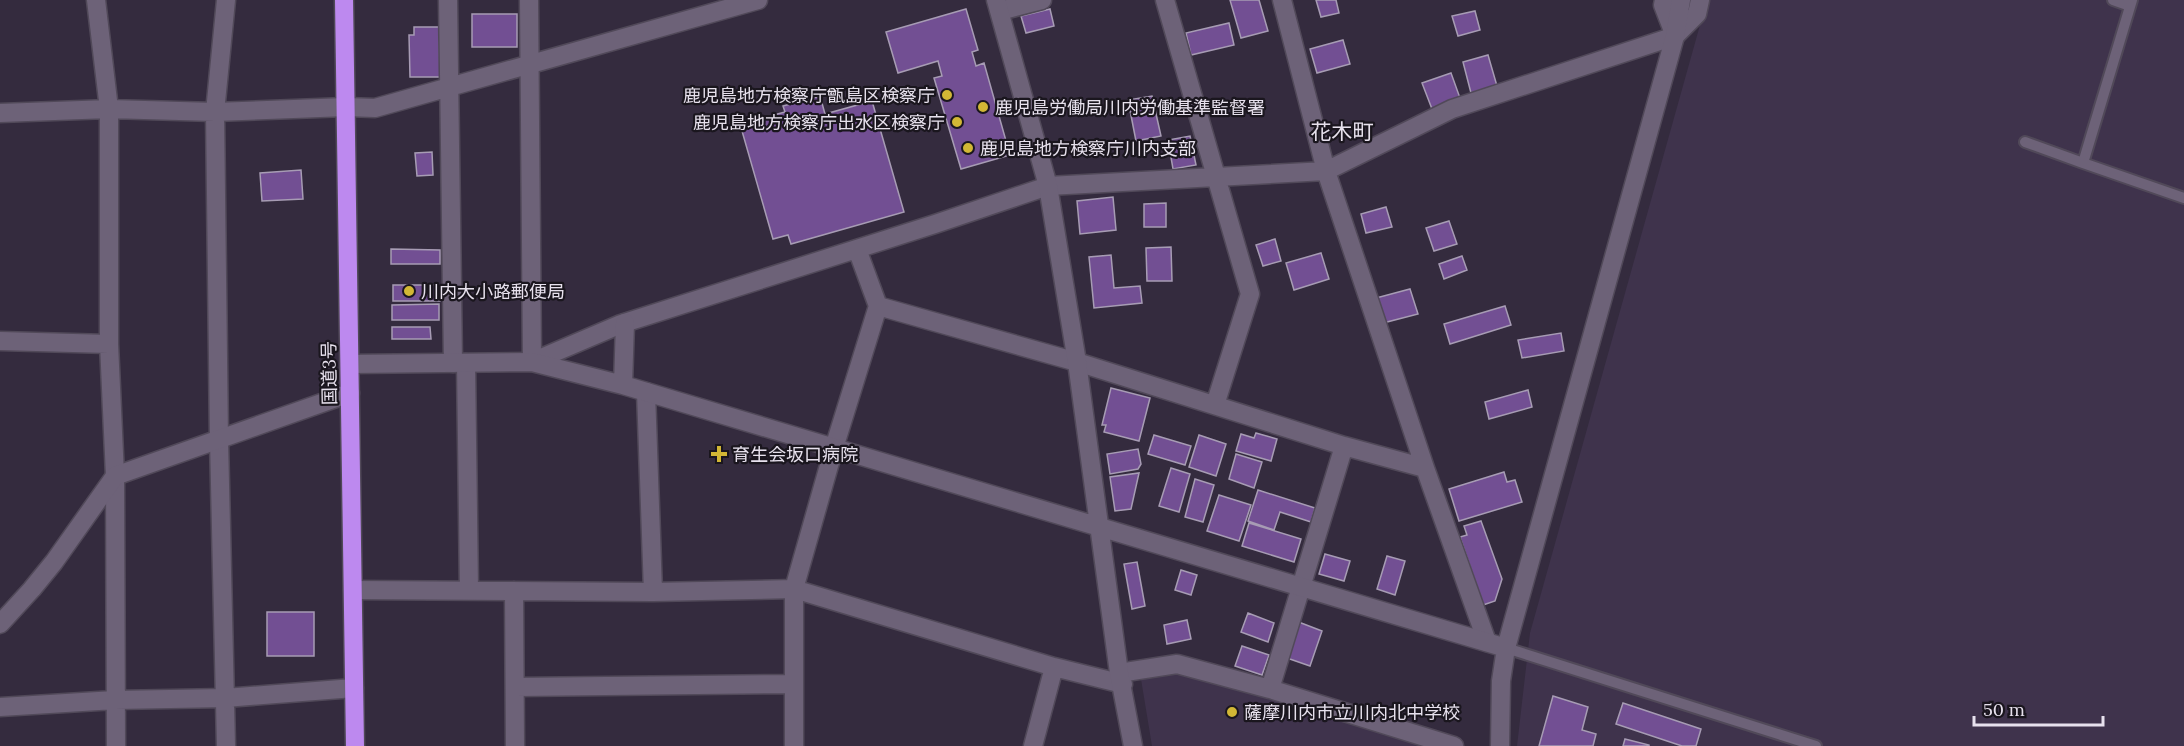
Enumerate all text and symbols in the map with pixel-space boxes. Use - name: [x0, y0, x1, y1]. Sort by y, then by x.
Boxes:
- place label: 鹿児島地方検察庁甑島区検察庁: [683, 84, 935, 107]
- marker: 鹿児島地方検察庁甑島区検察庁: [940, 88, 954, 102]
- place label: 鹿児島労働局川内労働基準監督署: [995, 96, 1265, 119]
- marker: 鹿児島労働局川内労働基準監督署: [976, 100, 990, 114]
- place label: 鹿児島地方検察庁出水区検察庁: [693, 111, 945, 134]
- marker: 鹿児島地方検察庁出水区検察庁: [950, 115, 964, 129]
- district label: 花木町: [1311, 118, 1374, 145]
- place label: 鹿児島地方検察庁川内支部: [980, 137, 1196, 160]
- marker: 鹿児島地方検察庁川内支部: [961, 141, 975, 155]
- place label: 川内大小路郵便局: [421, 280, 565, 303]
- marker: 川内大小路郵便局: [402, 284, 416, 298]
- street label: 国道3号: [317, 341, 341, 405]
- place label: 育生会坂口病院: [732, 443, 858, 466]
- marker: 育生会坂口病院: [710, 445, 728, 463]
- scale bar: [1974, 689, 2103, 727]
- text: 50 m: [1983, 698, 2025, 721]
- place label: 薩摩川内市立川内北中学校: [1244, 701, 1460, 724]
- marker: 薩摩川内市立川内北中学校: [1225, 705, 1239, 719]

